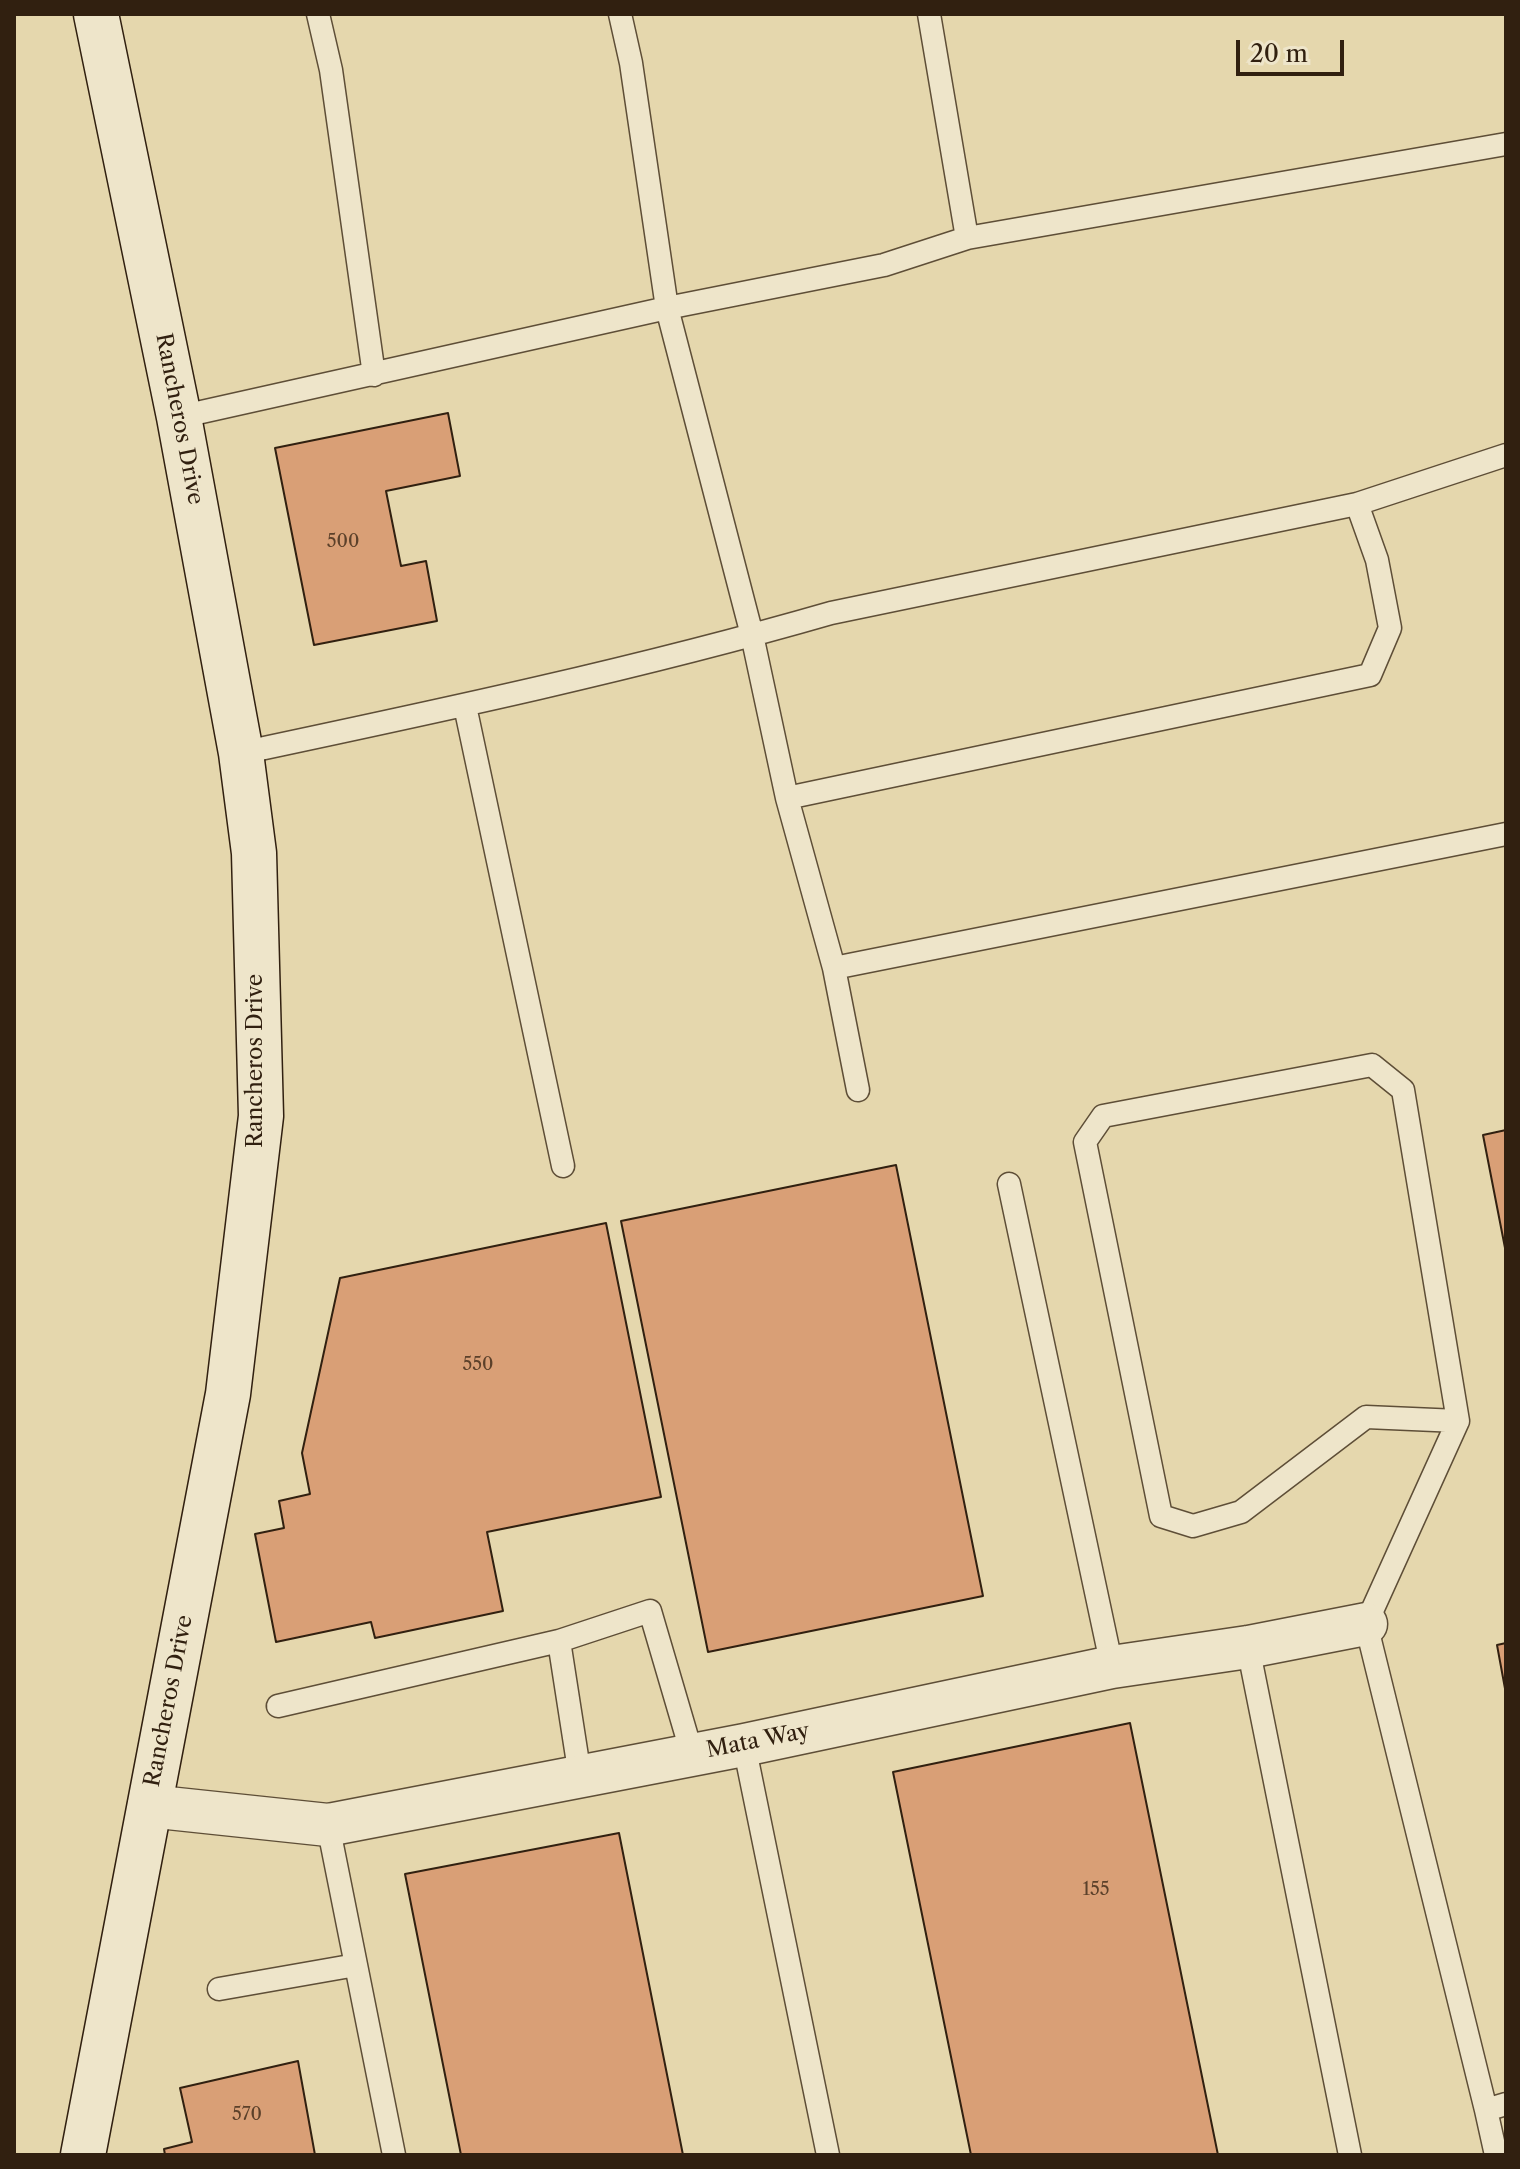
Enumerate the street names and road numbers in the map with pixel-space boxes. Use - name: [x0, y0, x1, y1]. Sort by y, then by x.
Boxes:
- street label: Rancheros Drive: [149, 331, 209, 507]
- street label: Rancheros Drive: [243, 974, 269, 1148]
- street label: Rancheros Drive: [139, 1613, 199, 1789]
- street label: Mata Way: [704, 1718, 812, 1764]

